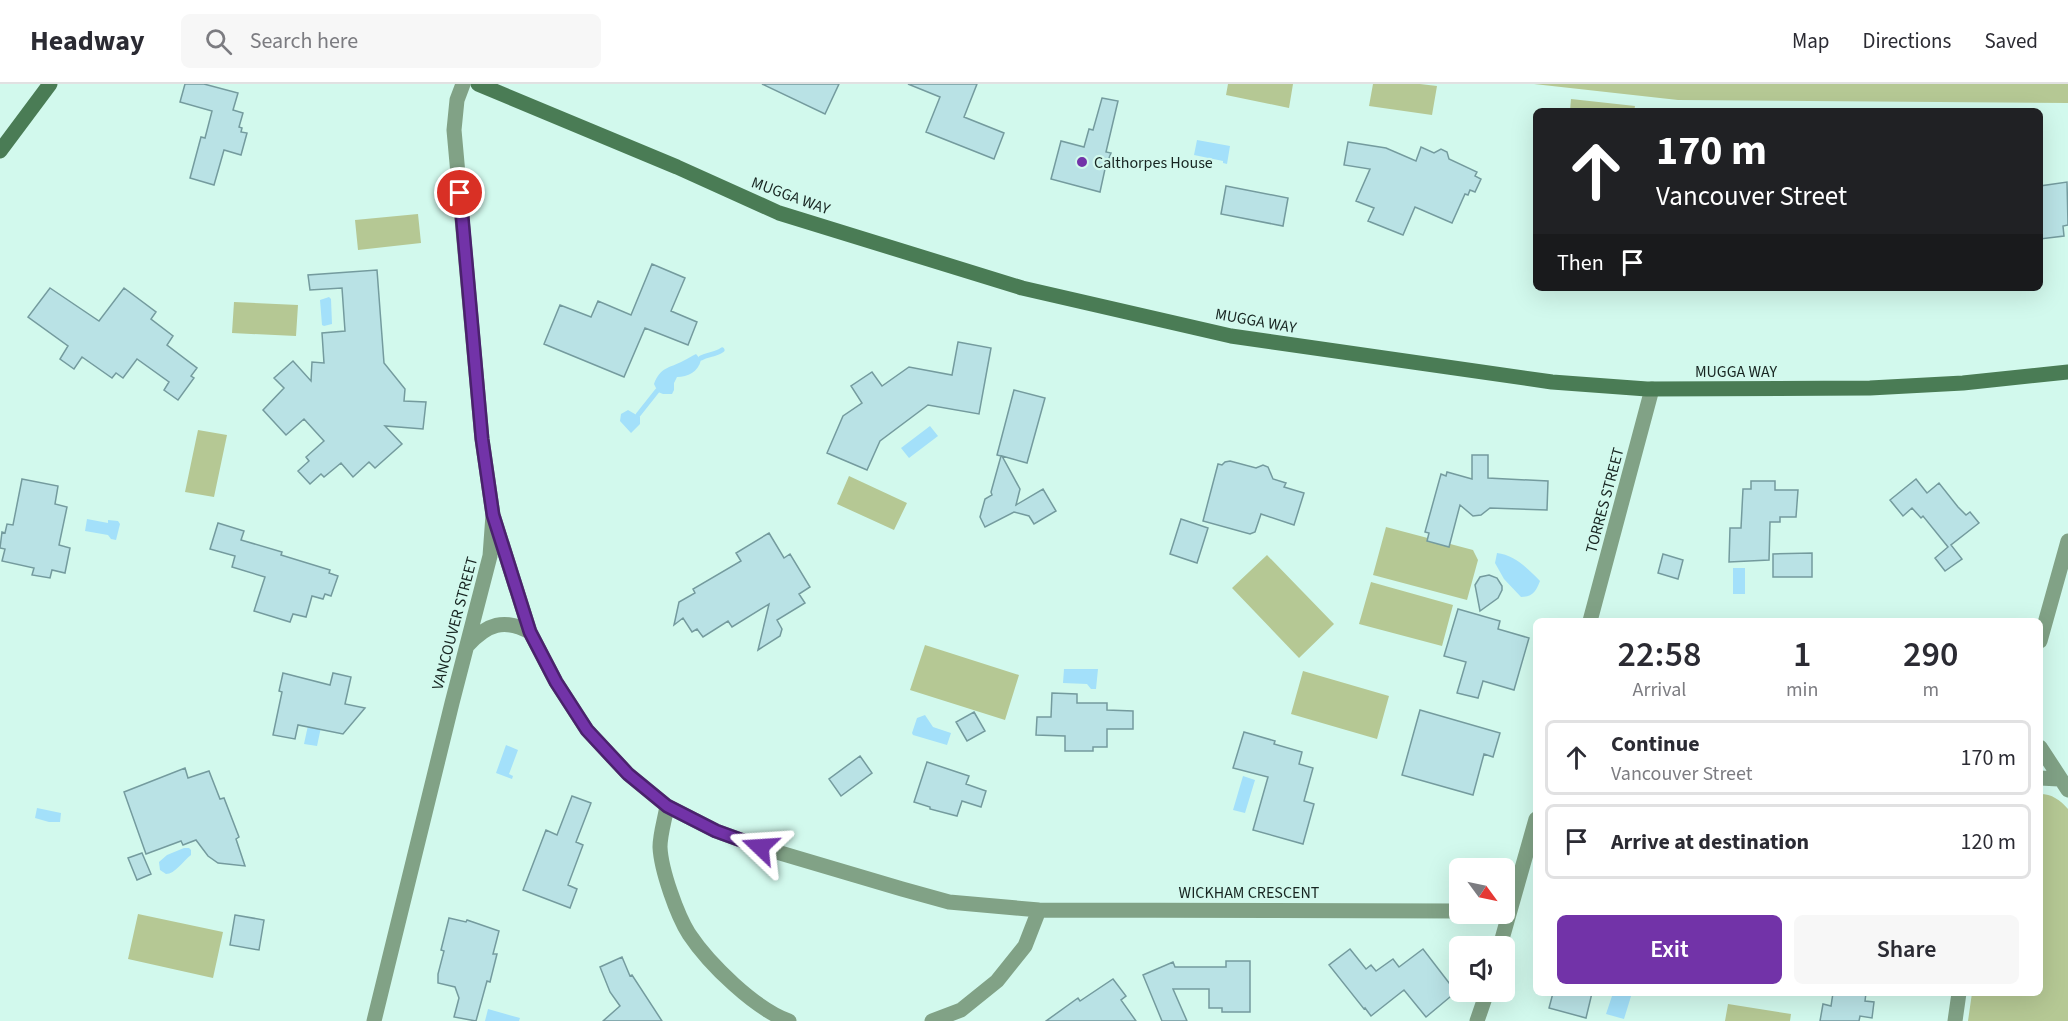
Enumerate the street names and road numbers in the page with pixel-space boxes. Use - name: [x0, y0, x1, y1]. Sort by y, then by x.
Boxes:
- street label: MUGGA WAY: [748, 172, 833, 220]
- street label: MUGGA WAY: [1213, 303, 1299, 339]
- street label: MUGGA WAY: [1695, 361, 1777, 383]
- street label: TORRES STREET: [1580, 445, 1630, 556]
- street label: VANCOUVER STREET: [427, 554, 483, 692]
- street label: WICKHAM CRESCENT: [1179, 882, 1320, 904]

